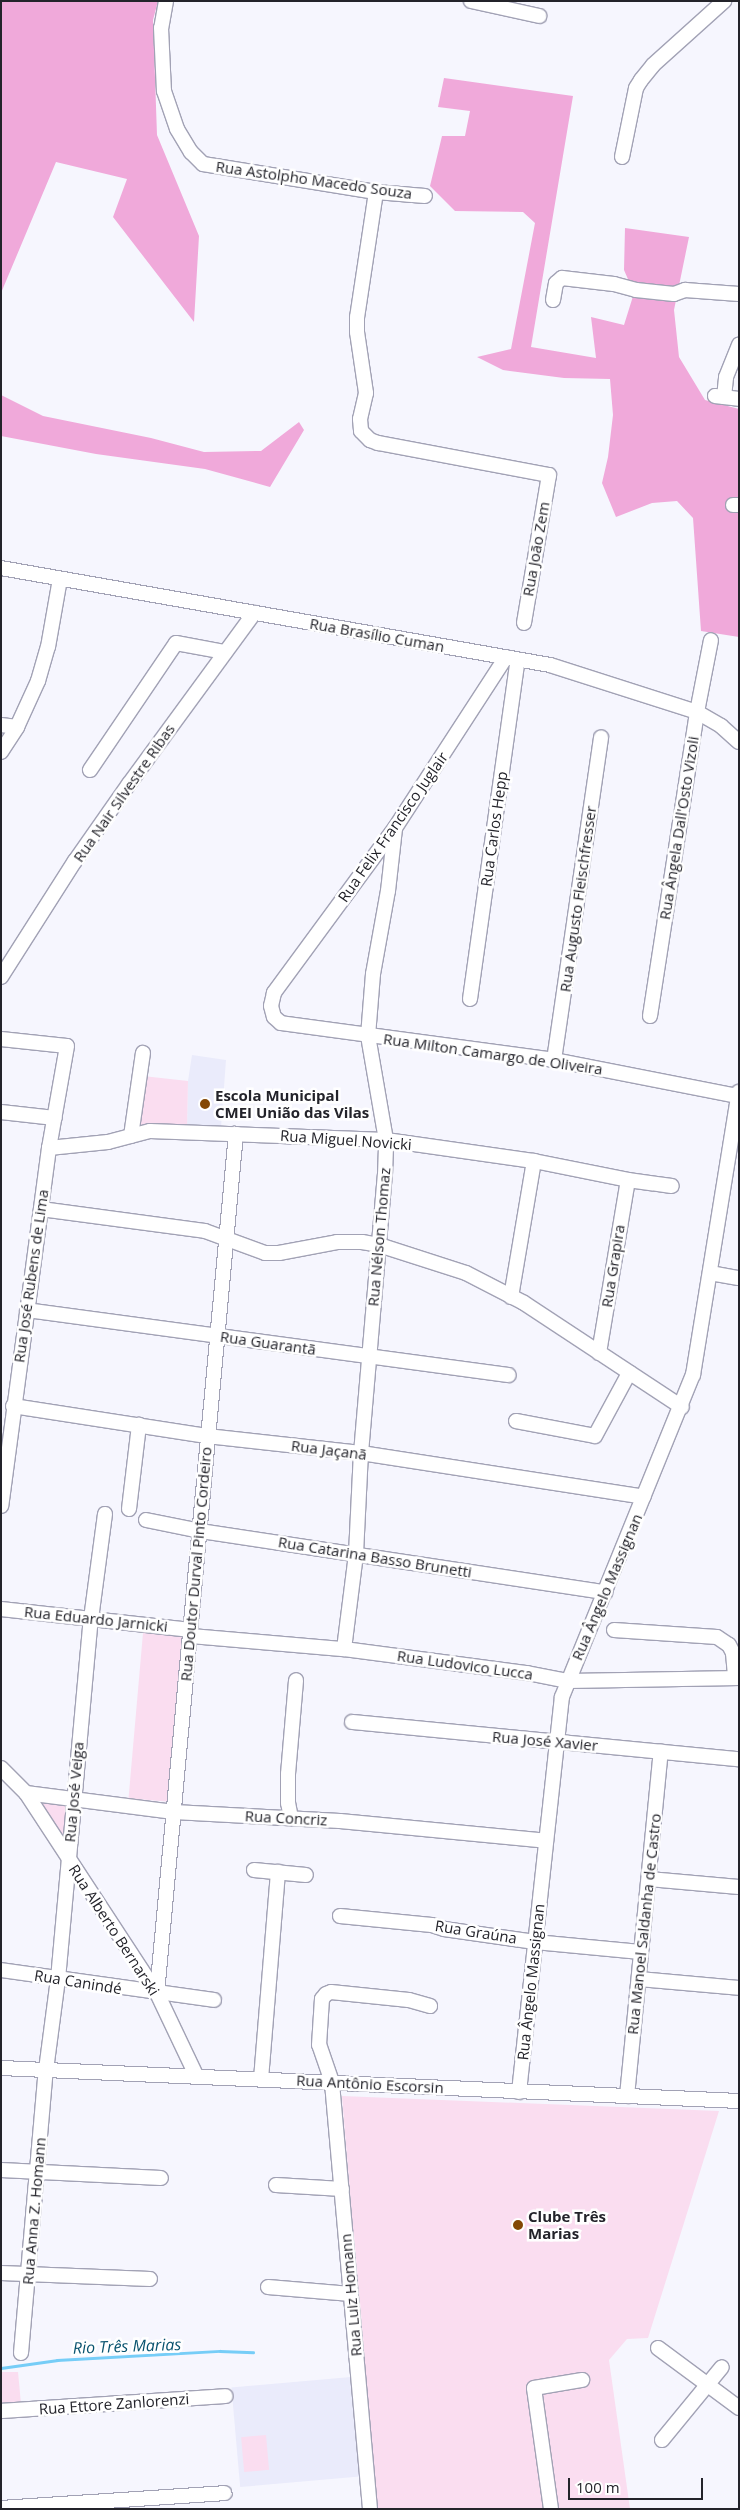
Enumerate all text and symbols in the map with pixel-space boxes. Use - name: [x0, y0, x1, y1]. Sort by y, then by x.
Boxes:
- street label: Rua Astolpho Macedo Souza: [215, 157, 413, 203]
- street label: Rua João Zem: [519, 500, 553, 598]
- street label: Rua Brasílio Cuman: [308, 614, 446, 656]
- street label: Rua Nair Silvestre Ribas: [69, 720, 179, 866]
- street label: Rua Ângela Dall'Osto Vizoli: [656, 735, 702, 921]
- street label: Rua Felix Francisco Juglair: [334, 748, 452, 906]
- street label: Rua Carlos Hepp: [477, 770, 511, 888]
- street label: Rua Augusto Fleischfresser: [556, 805, 600, 993]
- street label: Rua Milton Camargo de Oliveira: [382, 1030, 604, 1078]
- place label: Escola Municipal CMEI União das Vilas: [215, 1086, 369, 1121]
- marker: Escola Municipal CMEI União das Vilas: [199, 1098, 211, 1110]
- street label: Rua Miguel Novicki: [280, 1126, 412, 1154]
- street label: Rua Nélson Thomaz: [364, 1167, 394, 1307]
- street label: Rua José Rubens de Lima: [10, 1188, 52, 1364]
- street label: Rua Grapira: [598, 1223, 628, 1309]
- street label: Rua Guarantã: [219, 1327, 317, 1359]
- street label: Rua Jaçanã: [290, 1436, 368, 1464]
- street label: Rua Doutor Durval Pinto Cordeiro: [177, 1446, 215, 1682]
- street label: Rua Ângelo Massignan: [568, 1511, 646, 1663]
- street label: Rua Catarina Basso Brunetti: [277, 1533, 473, 1581]
- street label: Rua Eduardo Jarnicki: [23, 1603, 169, 1635]
- street label: Rua Ludovico Lucca: [396, 1647, 534, 1683]
- street label: Rua José Xavier: [491, 1727, 599, 1755]
- street label: Rua José Veiga: [61, 1741, 87, 1843]
- street label: Rua Concriz: [244, 1807, 328, 1829]
- street label: Rua Manoel Saldanha de Castro: [623, 1813, 665, 2035]
- street label: Rua Alberto Bernarski: [65, 1861, 163, 1999]
- street label: Rua Ângelo Massignan: [514, 1903, 548, 2061]
- street label: Rua Graúna: [434, 1917, 518, 1947]
- street label: Rua Canindé: [33, 1966, 123, 1998]
- street label: Rua Antônio Escorsin: [296, 2071, 444, 2097]
- street label: Rua Anna Z. Homann: [19, 2137, 49, 2285]
- place label: Clube Três Marias: [528, 2207, 606, 2242]
- marker: Clube Três Marias: [512, 2219, 524, 2231]
- street label: Rua Luiz Homann: [337, 2233, 365, 2357]
- water label: Rio Três Marias: [72, 2335, 182, 2357]
- street label: Rua Ettore Zanlorenzi: [38, 2390, 190, 2418]
- scale bar: [570, 2468, 705, 2500]
- text: 100 m: [576, 2477, 620, 2497]

